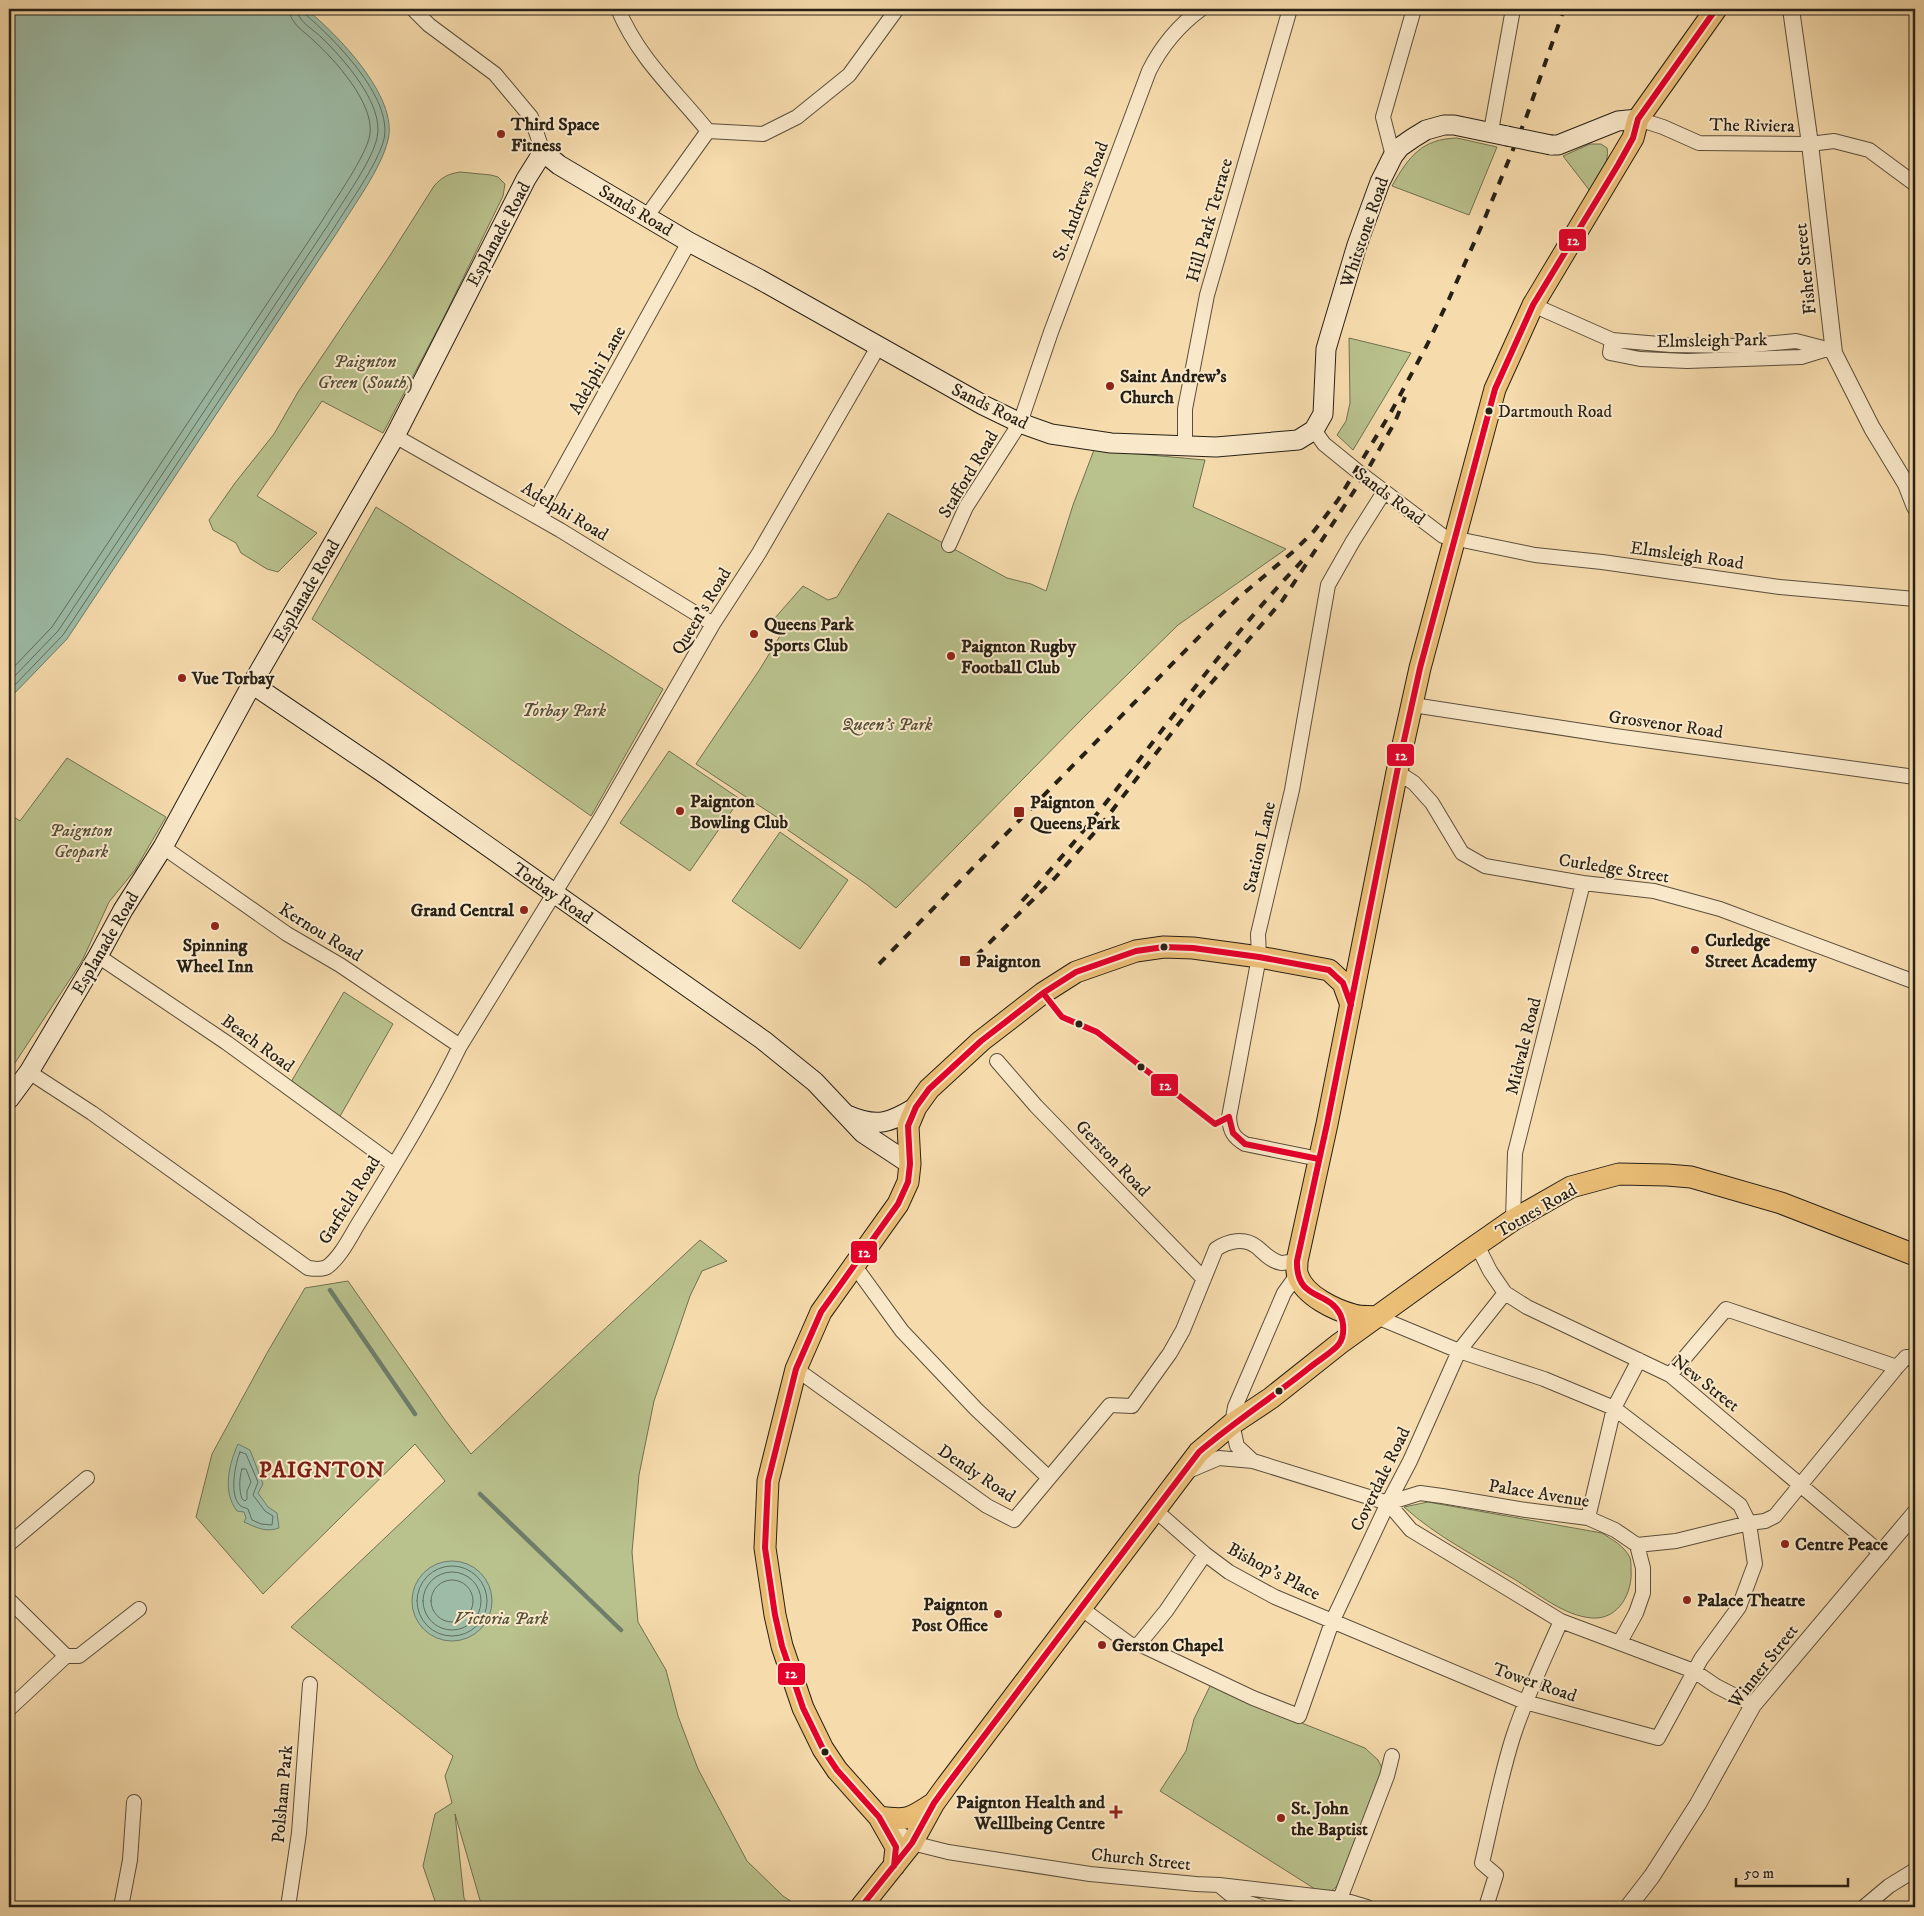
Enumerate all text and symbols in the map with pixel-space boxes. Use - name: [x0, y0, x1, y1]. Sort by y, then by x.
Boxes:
- place label: Third Space Fitness: [510, 114, 600, 157]
- street label: The Riviera: [1709, 114, 1795, 138]
- marker: Third Space Fitness: [495, 128, 507, 140]
- street label: St. Andrews Road: [1048, 139, 1114, 264]
- street label: Hill Park Terrace: [1182, 156, 1238, 285]
- street label: Whitstone Road: [1335, 174, 1394, 291]
- street label: Esplanade Road: [462, 178, 536, 291]
- street label: Sands Road: [594, 180, 677, 242]
- street label: Fisher Street: [1790, 222, 1822, 316]
- line badge: 12: [1558, 228, 1587, 252]
- text: 12: [1567, 232, 1580, 250]
- street label: Adelphi Lane: [565, 322, 631, 419]
- street label: Elmsleigh Park: [1656, 329, 1768, 353]
- park label: Paignton Green (South): [318, 351, 413, 394]
- place label: Saint Andrew's Church: [1120, 366, 1226, 409]
- street label: Sands Road: [948, 379, 1031, 435]
- marker: Saint Andrew's Church: [1104, 380, 1116, 392]
- place label: Dartmouth Road: [1498, 401, 1613, 423]
- marker: Dartmouth Road: [1484, 406, 1494, 416]
- street label: Stafford Road: [934, 427, 1004, 522]
- street label: Sands Road: [1350, 463, 1429, 530]
- street label: Adelphi Road: [517, 477, 612, 546]
- street label: Esplanade Road: [268, 536, 345, 647]
- street label: Elmsleigh Road: [1629, 537, 1745, 575]
- street label: Queen's Road: [667, 564, 736, 659]
- place label: Queens Park Sports Club: [764, 614, 855, 657]
- marker: Queens Park Sports Club: [748, 628, 760, 640]
- place label: Paignton Rugby Football Club: [961, 636, 1076, 679]
- marker: Paignton Rugby Football Club: [945, 650, 957, 662]
- place label: Vue Torbay: [191, 668, 275, 690]
- marker: Vue Torbay: [176, 672, 188, 684]
- park label: Torbay Park: [522, 700, 606, 722]
- street label: Grosvenor Road: [1607, 706, 1724, 744]
- park label: Queen's Park: [842, 714, 933, 736]
- line badge: 12: [1386, 743, 1415, 767]
- text: 12: [1395, 747, 1408, 765]
- place label: Paignton Bowling Club: [690, 791, 788, 834]
- place label: Paignton Queens Park: [1030, 792, 1121, 835]
- street label: Station Lane: [1239, 800, 1281, 895]
- marker: Paignton Bowling Club: [674, 805, 686, 817]
- marker: Paignton Queens Park: [1012, 805, 1026, 819]
- park label: Paignton Geopark: [50, 820, 112, 863]
- street label: Curledge Street: [1557, 849, 1671, 889]
- street label: Torbay Road: [508, 858, 597, 929]
- street label: Esplanade Road: [67, 888, 144, 999]
- street label: Kernou Road: [275, 898, 366, 967]
- place label: Grand Central: [411, 900, 515, 922]
- marker: Grand Central: [518, 904, 530, 916]
- marker: Spinning Wheel Inn: [209, 920, 221, 932]
- place label: Curledge Street Academy: [1705, 930, 1817, 973]
- place label: Spinning Wheel Inn: [176, 935, 254, 978]
- unlabelled marker: [1159, 942, 1169, 952]
- marker: Curledge Street Academy: [1689, 944, 1701, 956]
- place label: Paignton: [976, 951, 1041, 973]
- marker: Paignton: [958, 954, 972, 968]
- street label: Midvale Road: [1501, 995, 1547, 1097]
- street label: Beach Road: [217, 1010, 298, 1078]
- unlabelled marker: [1074, 1019, 1084, 1029]
- unlabelled marker: [1136, 1062, 1146, 1072]
- line badge: 12: [1150, 1073, 1179, 1097]
- text: 12: [1159, 1077, 1172, 1095]
- street label: Gerston Road: [1070, 1116, 1154, 1202]
- street label: Garfield Road: [314, 1152, 386, 1249]
- street label: Totnes Road: [1492, 1179, 1581, 1243]
- line badge: 12: [850, 1240, 878, 1264]
- text: 12: [858, 1244, 871, 1262]
- street label: New Street: [1667, 1351, 1744, 1417]
- unlabelled marker: [1274, 1386, 1284, 1396]
- street label: Coverdale Road: [1346, 1424, 1416, 1535]
- street label: Dendy Road: [933, 1440, 1019, 1508]
- district label: PAIGNTON: [259, 1457, 385, 1484]
- street label: Palace Avenue: [1487, 1475, 1591, 1513]
- place label: Centre Peace: [1795, 1534, 1889, 1556]
- street label: Bishop's Place: [1223, 1538, 1324, 1606]
- marker: Centre Peace: [1779, 1538, 1791, 1550]
- place label: Palace Theatre: [1697, 1590, 1806, 1612]
- place label: Paignton Post Office: [912, 1594, 989, 1637]
- marker: Palace Theatre: [1681, 1594, 1693, 1606]
- park label: Victoria Park: [454, 1608, 549, 1630]
- marker: Paignton Post Office: [992, 1608, 1004, 1620]
- street label: Winner Street: [1724, 1620, 1804, 1714]
- place label: Gerston Chapel: [1112, 1635, 1224, 1657]
- marker: Gerston Chapel: [1096, 1639, 1108, 1651]
- street label: Tower Road: [1490, 1658, 1580, 1708]
- line badge: 12: [777, 1662, 806, 1686]
- text: 12: [785, 1665, 798, 1683]
- street label: Polsham Park: [268, 1744, 298, 1844]
- unlabelled marker: [820, 1747, 830, 1757]
- place label: Paignton Health and Welllbeing Centre: [956, 1792, 1106, 1835]
- place label: St. John the Baptist: [1291, 1798, 1368, 1841]
- marker: Paignton Health and Welllbeing Centre: [1109, 1805, 1123, 1819]
- marker: St. John the Baptist: [1275, 1812, 1287, 1824]
- street label: Church Street: [1090, 1844, 1192, 1876]
- scale bar: [1736, 1856, 1849, 1888]
- text: 50 m: [1744, 1864, 1774, 1883]

